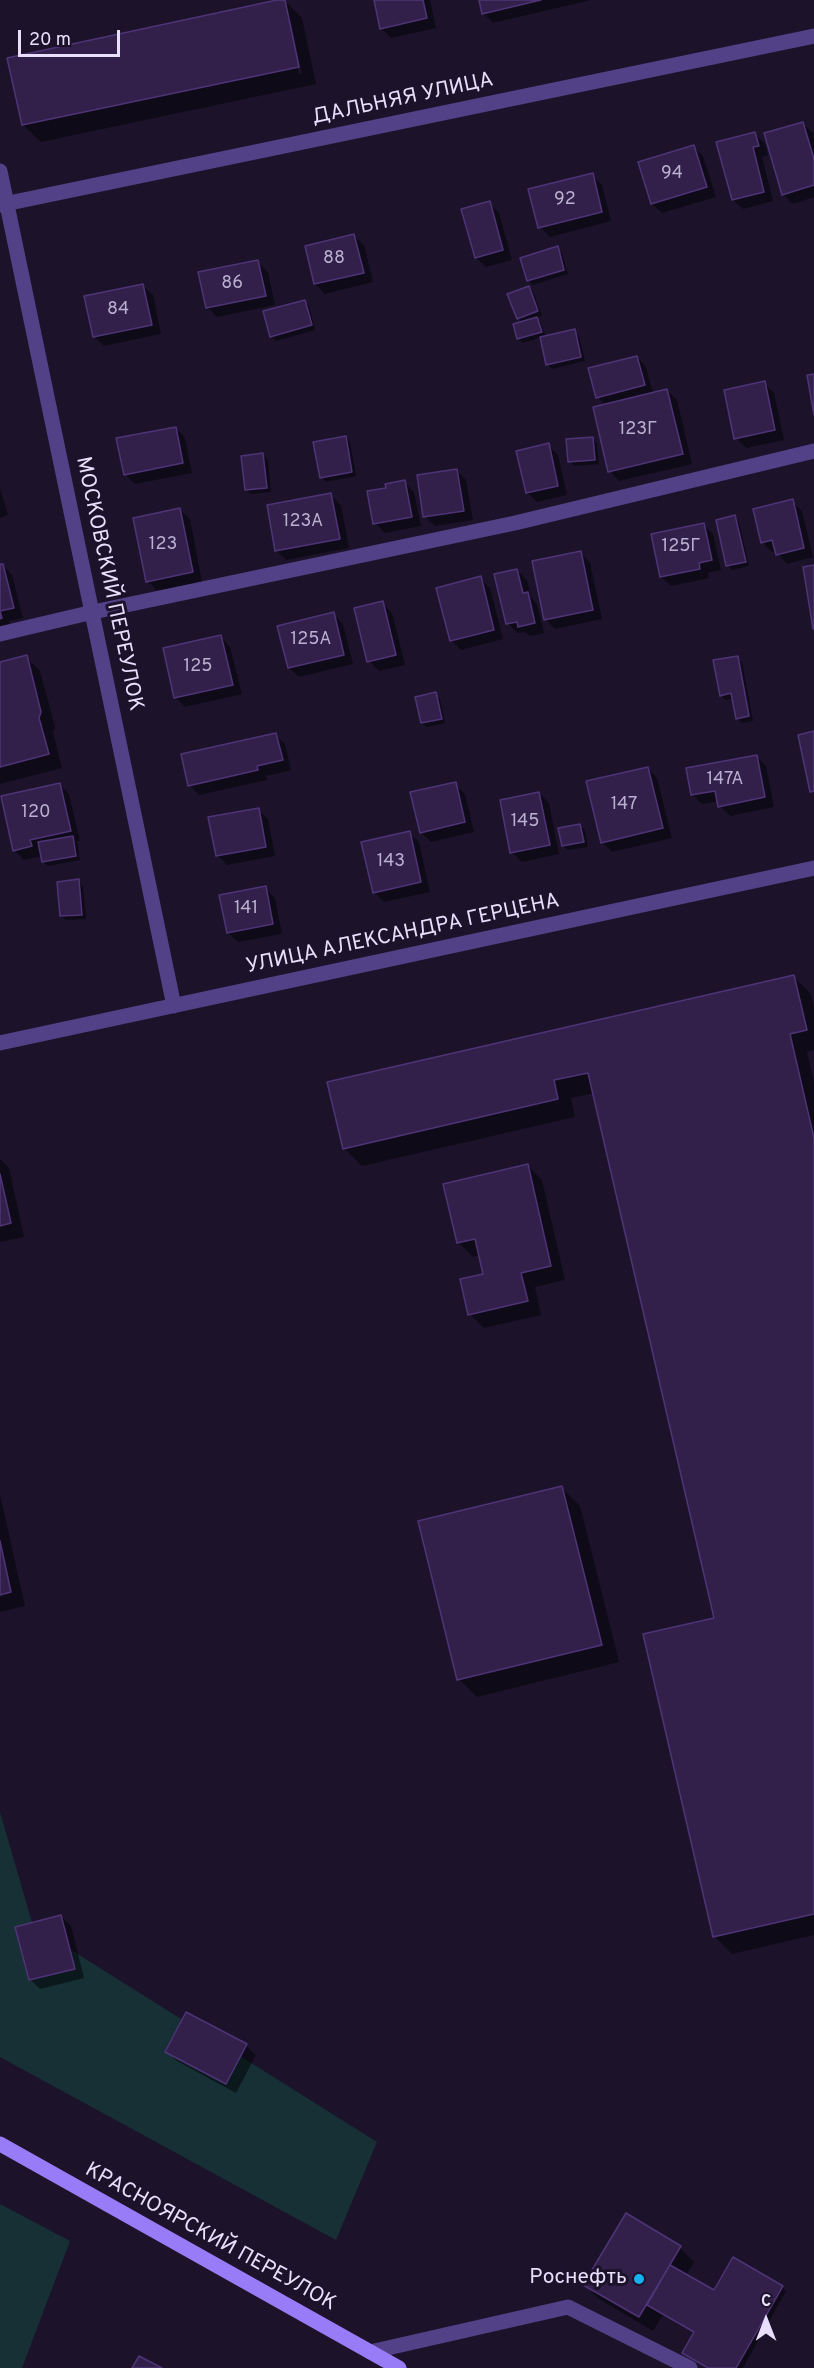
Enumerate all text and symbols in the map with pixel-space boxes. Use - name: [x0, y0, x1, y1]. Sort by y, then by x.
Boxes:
- scale bar: [21, 18, 123, 56]
- text: 20 m: [29, 29, 71, 52]
- street label: ДАЛЬНЯЯ УЛИЦА: [310, 68, 496, 132]
- house number: 94: [661, 163, 683, 185]
- house number: 92: [554, 189, 576, 211]
- house number: 88: [323, 248, 345, 270]
- house number: 86: [221, 273, 243, 295]
- house number: 84: [107, 299, 129, 321]
- house number: 123Г: [619, 419, 657, 441]
- street label: МОСКОВСКИЙ ПЕРЕУЛОК: [69, 455, 147, 713]
- house number: 123А: [283, 511, 323, 533]
- house number: 123: [149, 534, 177, 556]
- house number: 125Г: [661, 536, 701, 558]
- house number: 125А: [291, 629, 331, 651]
- house number: 125: [184, 656, 212, 678]
- house number: 147А: [707, 769, 743, 791]
- house number: 147: [611, 794, 637, 816]
- house number: 120: [21, 802, 51, 824]
- house number: 145: [511, 811, 539, 833]
- house number: 143: [377, 851, 405, 873]
- street label: УЛИЦА АЛЕКСАНДРА ГЕРЦЕНА: [244, 889, 562, 981]
- house number: 141: [234, 898, 258, 920]
- street label: КРАСНОЯРСКИЙ ПЕРЕУЛОК: [80, 2158, 340, 2318]
- place label: Роснефть: [529, 2266, 627, 2292]
- marker: Роснефть: [632, 2272, 646, 2286]
- north arrow: [736, 2290, 796, 2350]
- text: С: [761, 2292, 771, 2312]

